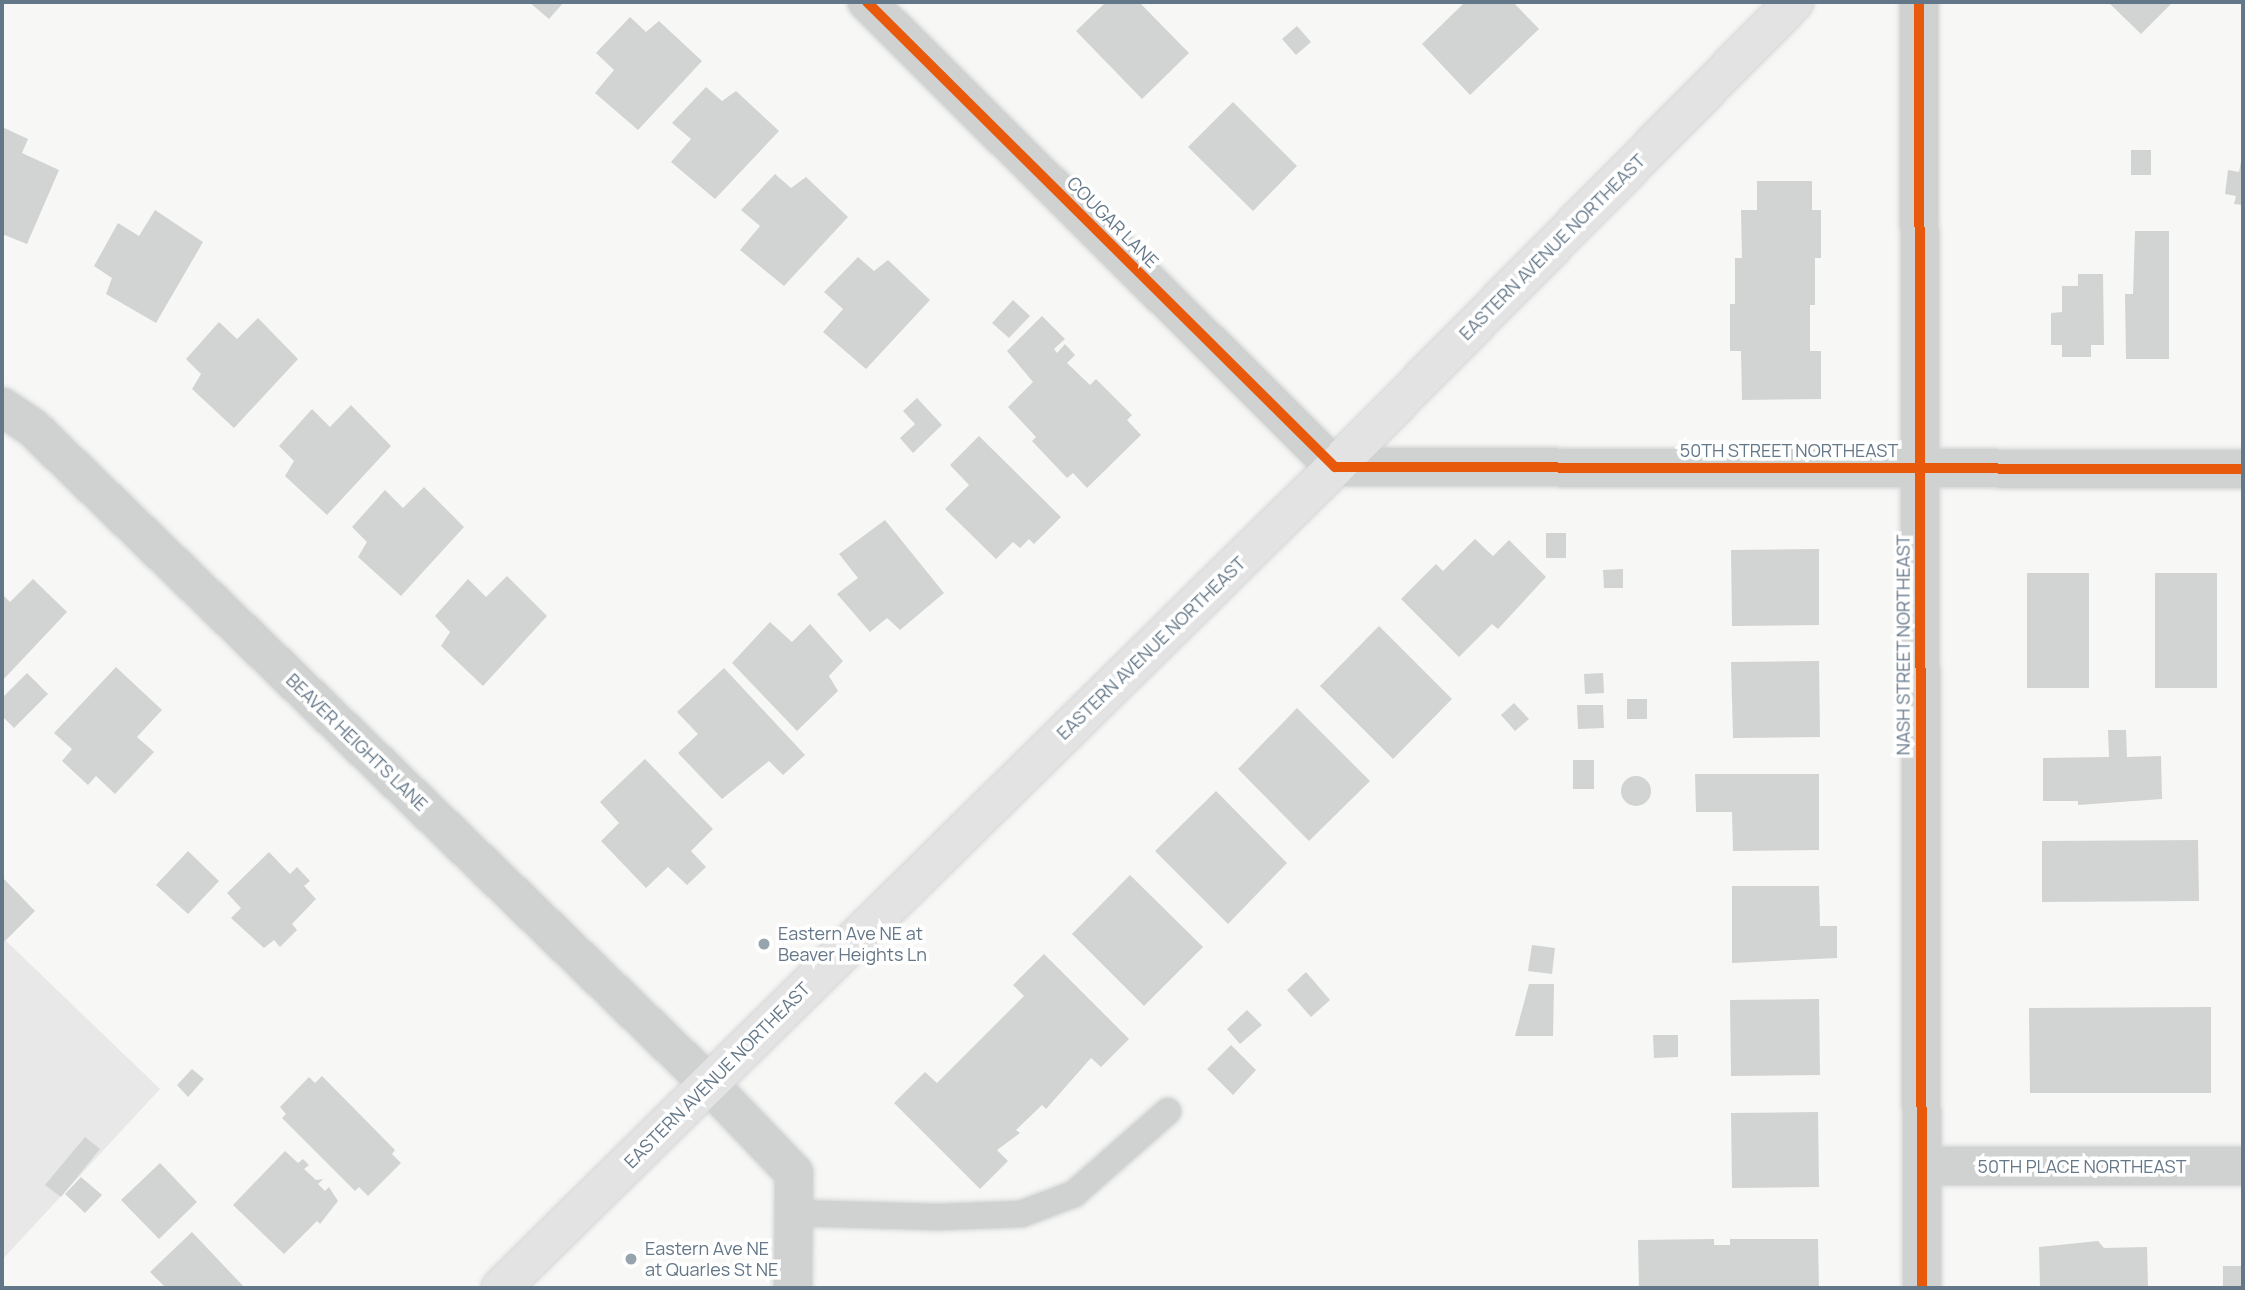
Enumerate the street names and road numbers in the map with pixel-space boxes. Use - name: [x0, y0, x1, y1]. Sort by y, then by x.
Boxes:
- street label: EASTERN AVENUE NORTHEAST: [1455, 150, 1649, 344]
- street label: COUGAR LANE: [1063, 172, 1163, 272]
- street label: 50TH STREET NORTHEAST: [1680, 439, 1898, 461]
- street label: NASH STREET NORTHEAST: [1892, 534, 1914, 756]
- street label: EASTERN AVENUE NORTHEAST: [1052, 552, 1250, 744]
- street label: BEAVER HEIGHTS LANE: [282, 669, 432, 815]
- street label: EASTERN AVENUE NORTHEAST: [620, 978, 814, 1172]
- street label: 50TH PLACE NORTHEAST: [1978, 1155, 2186, 1177]

